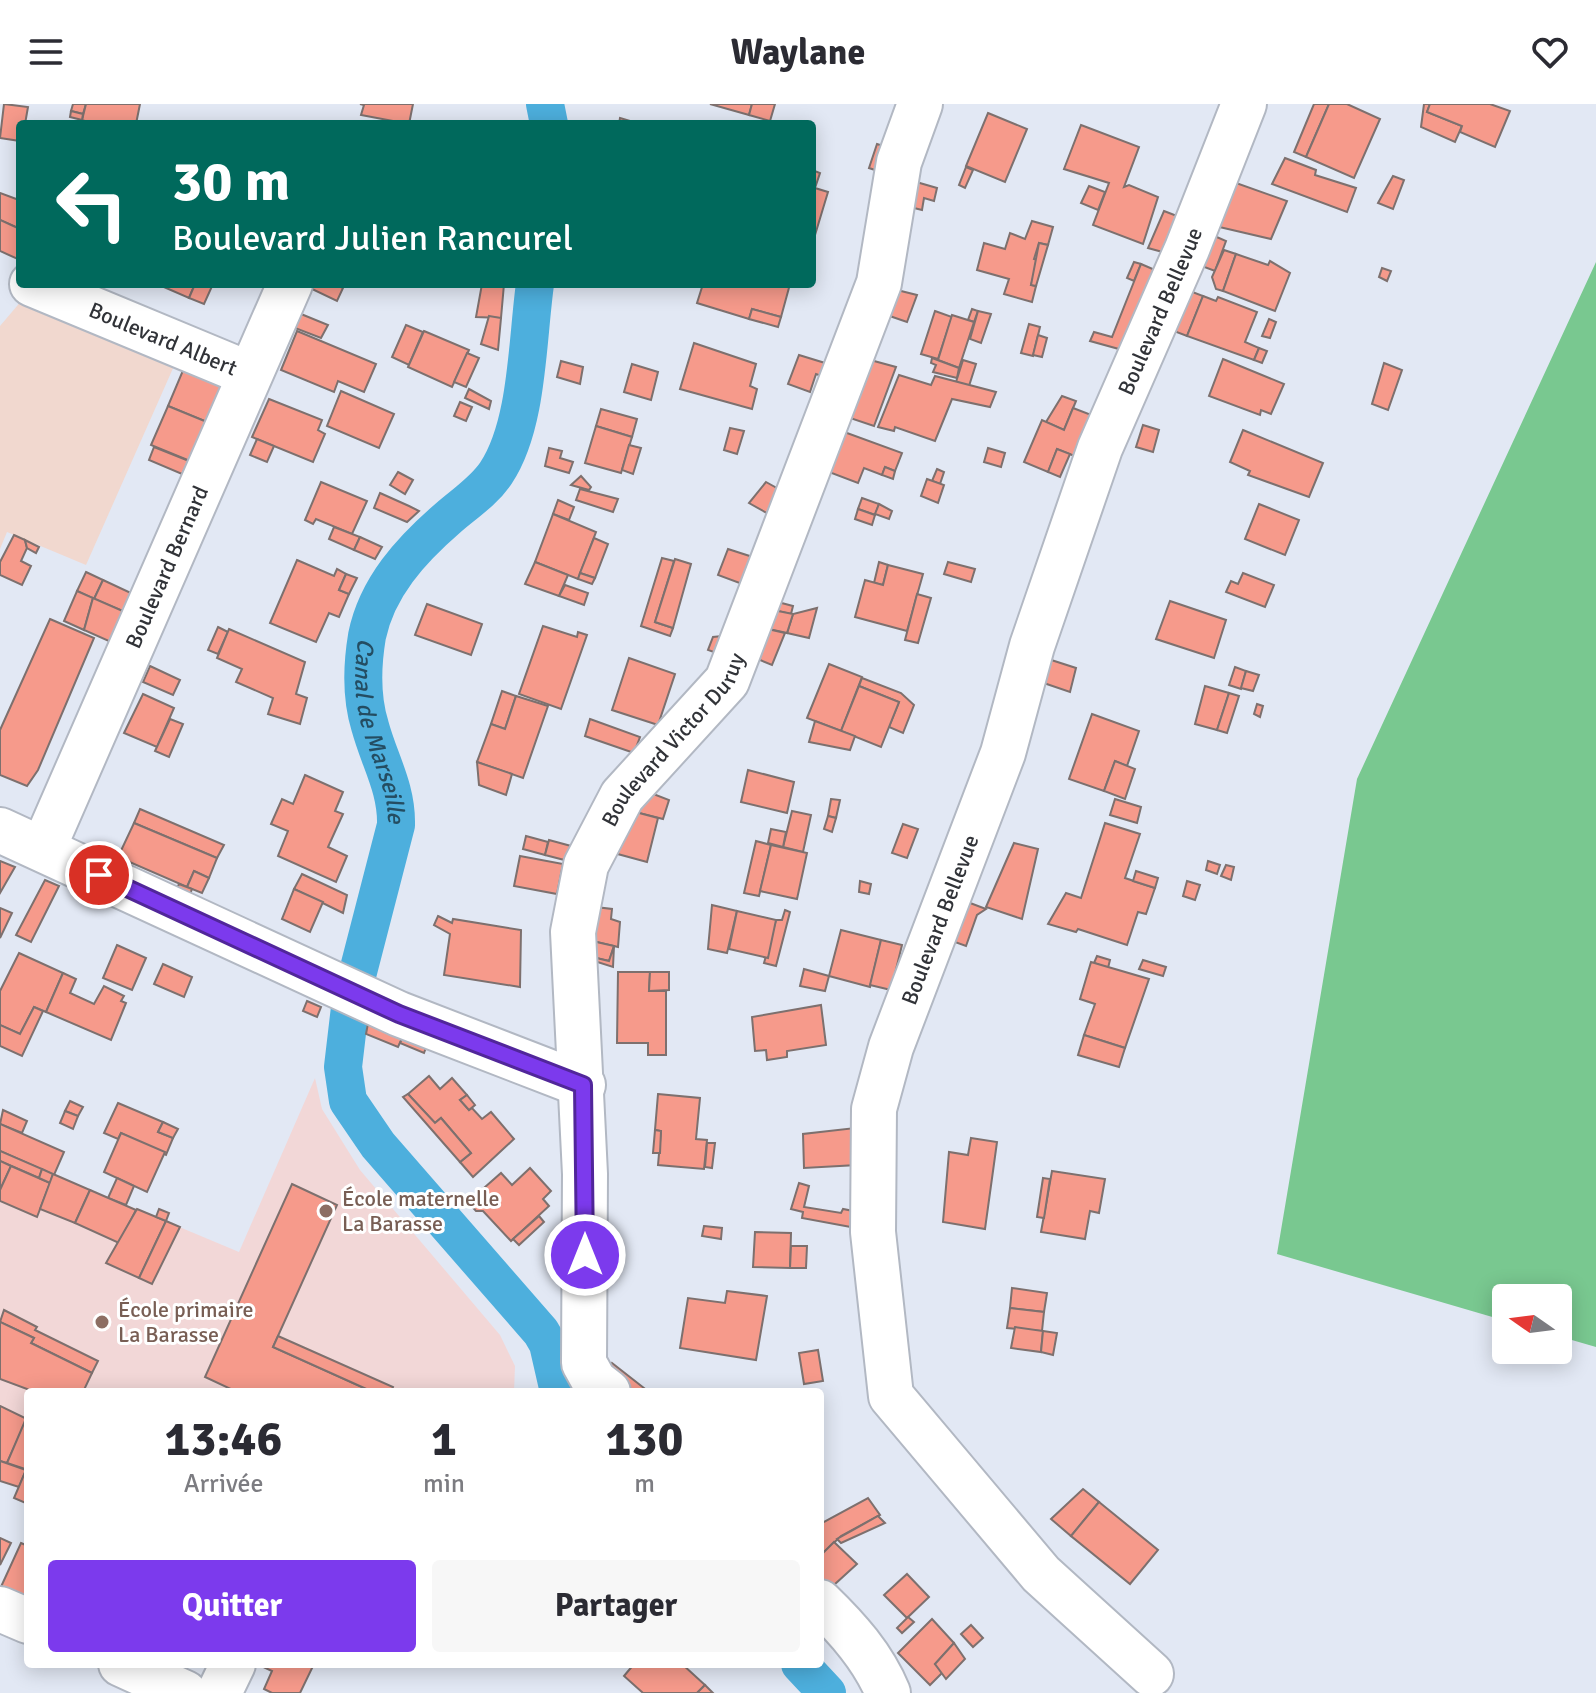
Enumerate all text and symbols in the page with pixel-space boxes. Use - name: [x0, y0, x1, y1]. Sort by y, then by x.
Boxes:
- icon: menu: [24, 30, 68, 74]
- text: Waylane: [731, 30, 865, 75]
- icon: heart: [1528, 30, 1572, 74]
- text: 30 m: [172, 147, 290, 216]
- icon: left: [40, 152, 144, 256]
- text: Boulevard Julien Rancurel: [172, 216, 573, 261]
- street label: Boulevard Bellevue: [1111, 223, 1208, 399]
- street label: Boulevard Albert: [85, 296, 242, 381]
- street label: Boulevard Bernard: [119, 481, 214, 652]
- water label: Canal de Marseille: [348, 637, 411, 825]
- street label: Boulevard Victor Duruy: [595, 648, 750, 831]
- street label: Boulevard Bellevue: [895, 831, 984, 1009]
- pin: [65, 841, 133, 909]
- icon: arrive: [77, 853, 121, 897]
- place label: École maternelle La Barasse: [342, 1185, 500, 1237]
- marker: École maternelle La Barasse: [317, 1202, 335, 1220]
- position arrow: [543, 1213, 627, 1297]
- north arrow: [1492, 1284, 1572, 1364]
- map controls: [1492, 1284, 1572, 1364]
- place label: École primaire La Barasse: [118, 1296, 253, 1348]
- marker: École primaire La Barasse: [93, 1313, 111, 1331]
- text: 13:46: [165, 1410, 282, 1469]
- text: 1: [431, 1410, 457, 1469]
- text: 130: [606, 1410, 683, 1469]
- text: Arrivée: [184, 1468, 263, 1500]
- text: min: [423, 1468, 465, 1500]
- text: m: [634, 1468, 655, 1500]
- button: Quitter: [48, 1560, 416, 1652]
- button: Partager: [432, 1560, 800, 1652]

